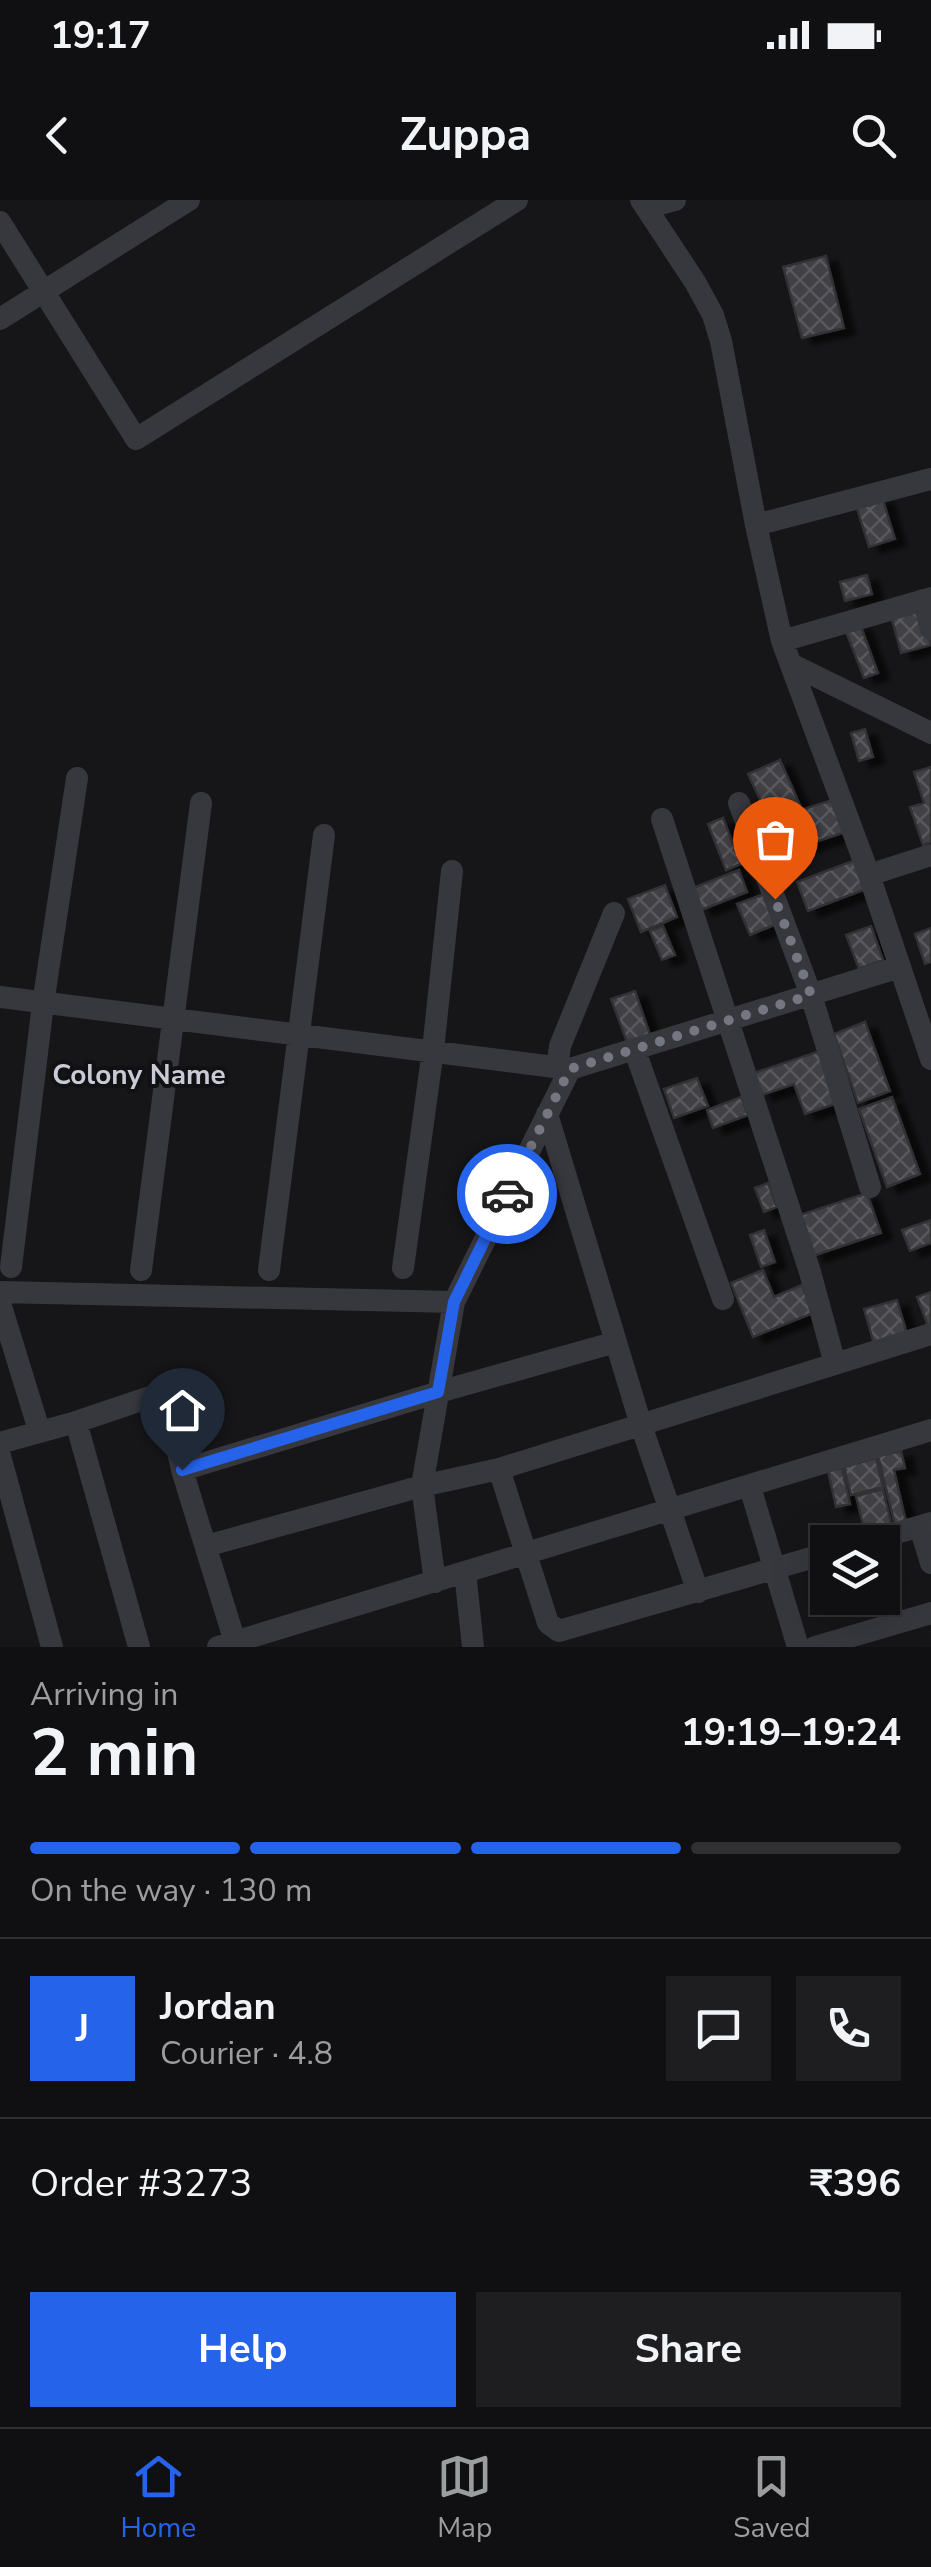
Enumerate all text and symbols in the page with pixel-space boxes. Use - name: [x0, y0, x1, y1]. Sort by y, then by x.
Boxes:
- text: 19:17: [50, 10, 151, 61]
- text: Zuppa: [400, 105, 531, 166]
- icon: back: [30, 108, 85, 163]
- icon: search: [846, 108, 901, 163]
- pin: [733, 797, 818, 900]
- icon: bag: [748, 812, 803, 867]
- district label: Colony Name: [52, 1056, 226, 1094]
- courier: [457, 1144, 557, 1244]
- icon: car: [480, 1167, 535, 1222]
- pin: [140, 1368, 225, 1471]
- icon: home: [155, 1383, 210, 1438]
- map controls: [810, 1525, 900, 1615]
- button: layers: [810, 1525, 900, 1615]
- text: Arriving in: [30, 1673, 178, 1716]
- text: 19:19–19:24: [681, 1707, 901, 1758]
- text: 2 min: [30, 1709, 198, 1798]
- text: On the way · 130 m: [30, 1869, 312, 1912]
- button: chat: [666, 1976, 771, 2081]
- button: phone: [796, 1976, 901, 2081]
- text: Jordan: [160, 1981, 276, 2032]
- text: J: [76, 2003, 89, 2054]
- text: Courier · 4.8: [160, 2032, 333, 2075]
- text: Order #3273: [30, 2158, 252, 2209]
- text: ₹396: [810, 2158, 901, 2209]
- button: Help: [30, 2292, 456, 2407]
- button: Share: [476, 2292, 901, 2407]
- tab: Home: [120, 2449, 196, 2547]
- tab: Map: [437, 2449, 492, 2547]
- tab: Saved: [733, 2449, 811, 2547]

